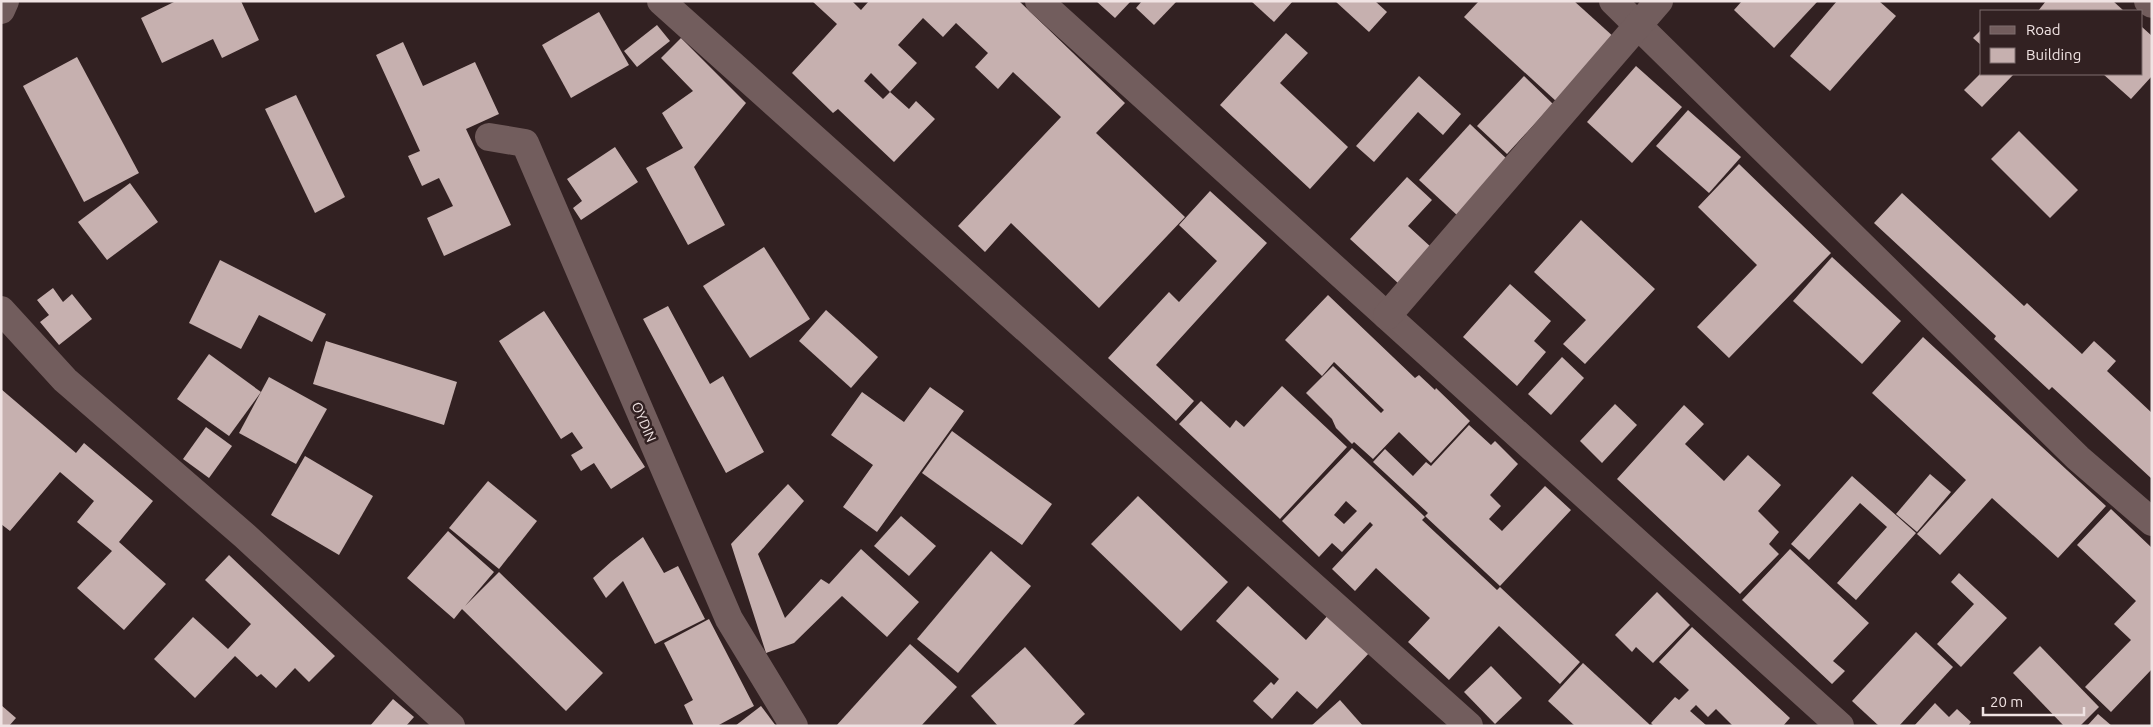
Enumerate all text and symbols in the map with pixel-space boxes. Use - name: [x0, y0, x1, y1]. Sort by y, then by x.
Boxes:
- legend: [1980, 10, 2143, 75]
- text: Road: [2026, 21, 2061, 38]
- text: Building: [2026, 46, 2081, 63]
- street label: OYDIN: [628, 400, 660, 444]
- scale bar: [1983, 684, 2084, 716]
- text: 20 m: [1990, 693, 2023, 710]

